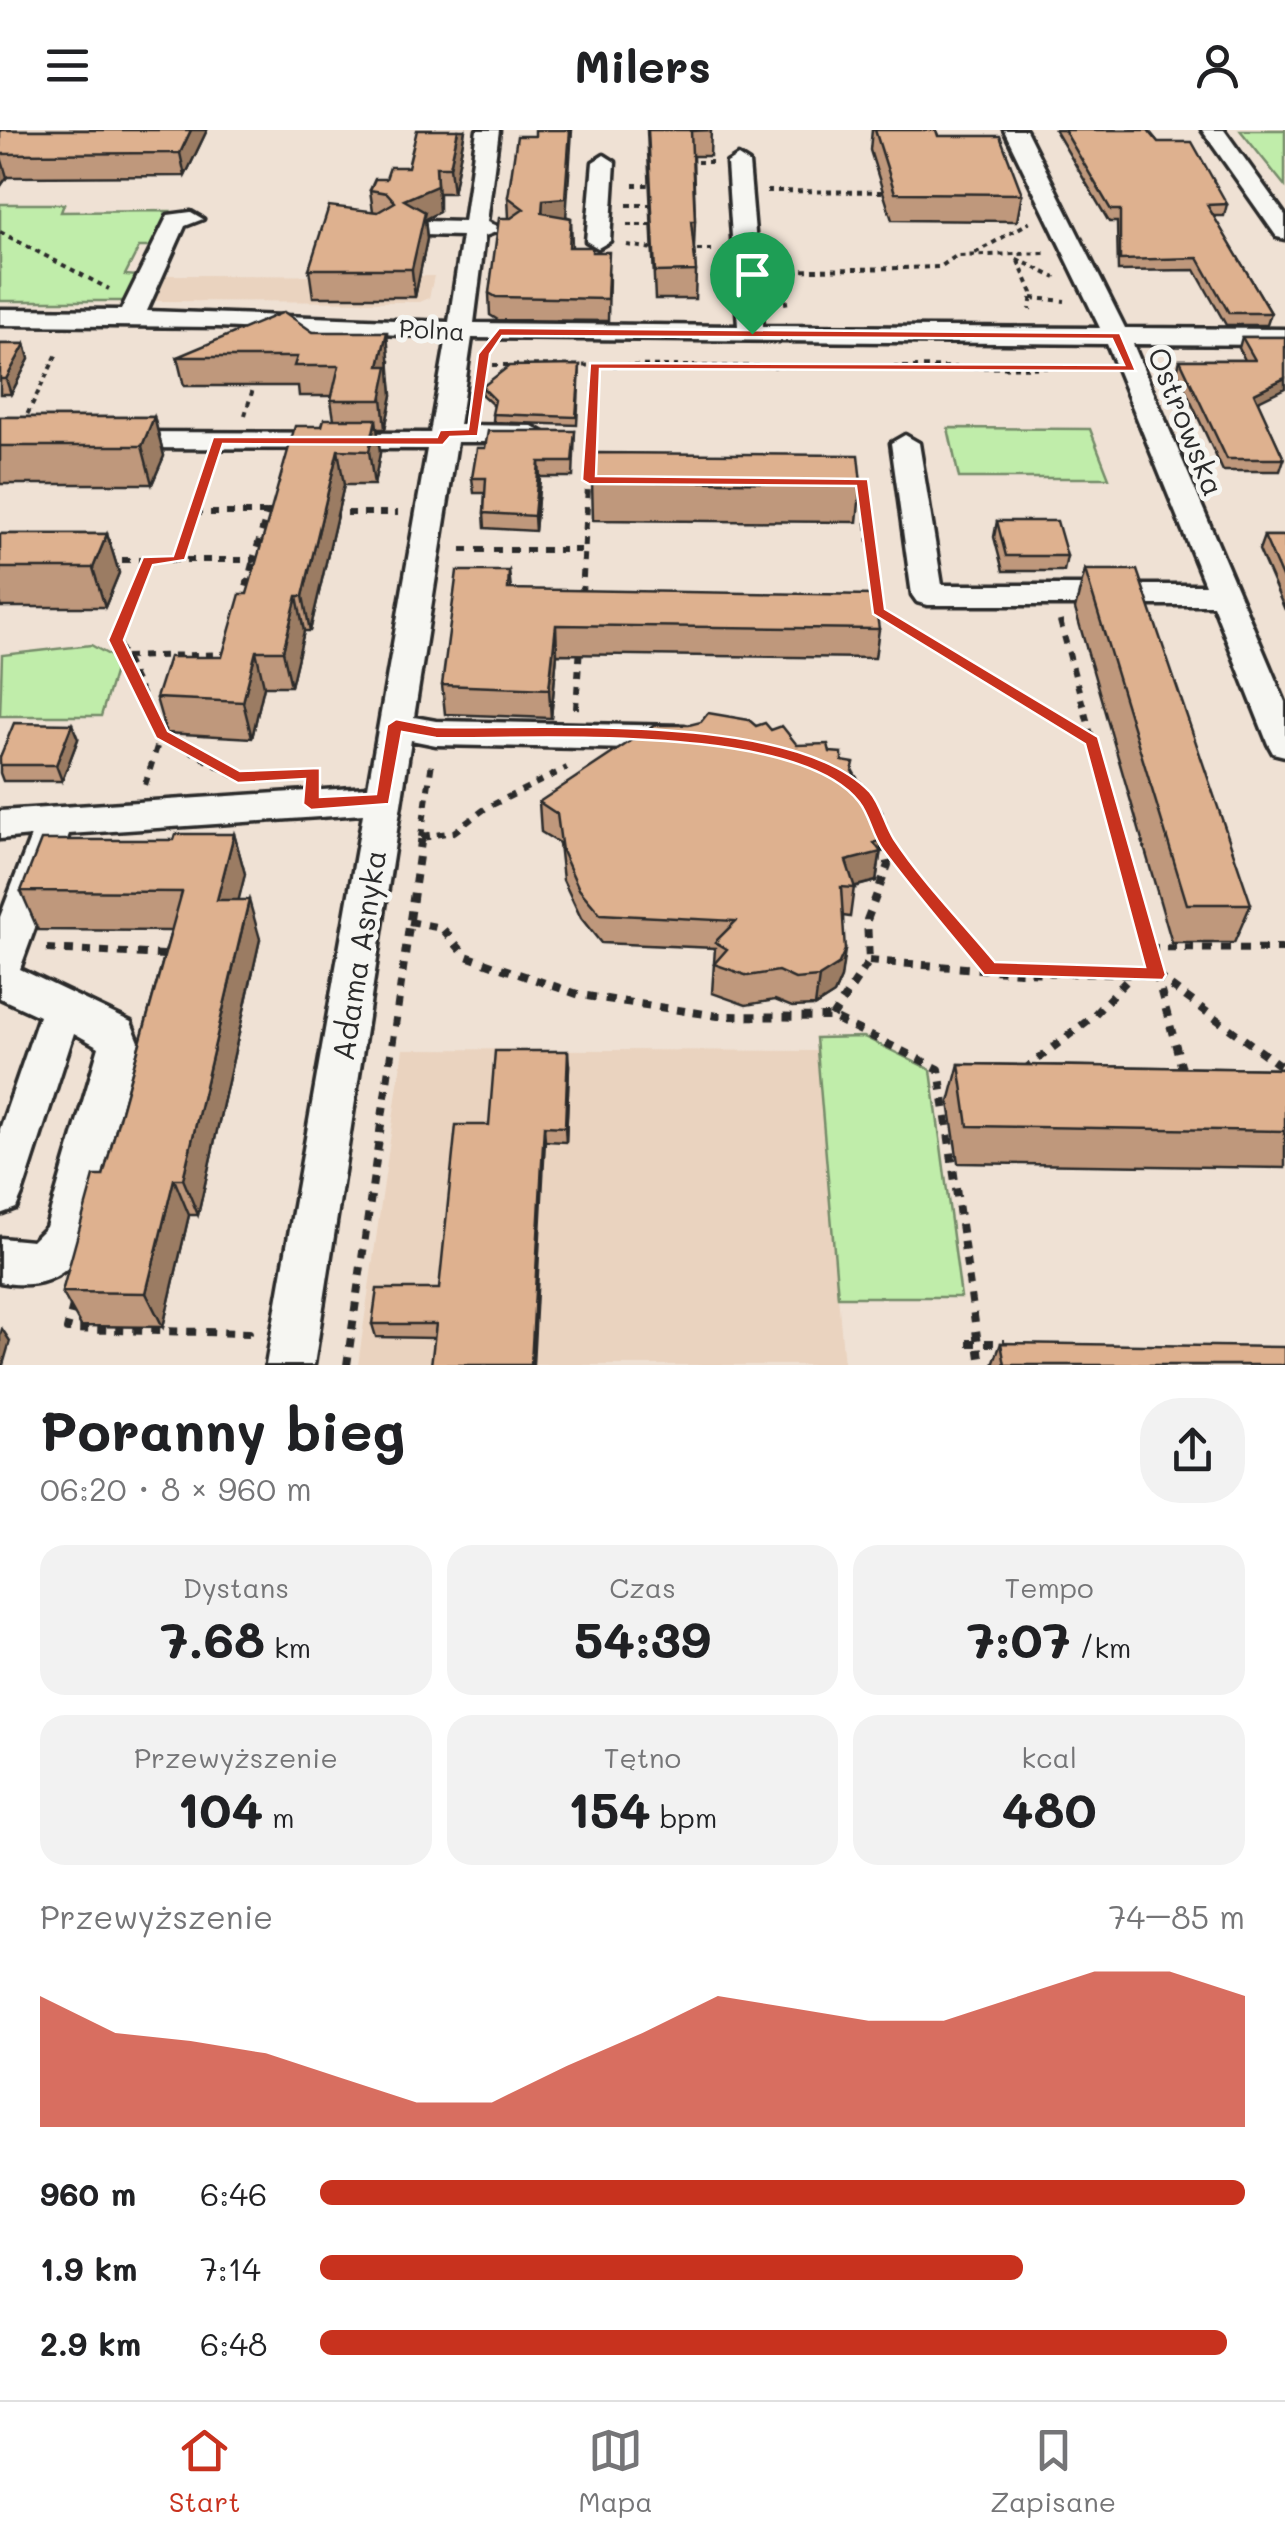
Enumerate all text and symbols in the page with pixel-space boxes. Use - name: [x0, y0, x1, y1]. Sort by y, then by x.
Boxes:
- text: Milers: [574, 36, 711, 94]
- icon: menu: [40, 38, 95, 93]
- icon: person: [1190, 38, 1245, 93]
- pin: [710, 232, 795, 335]
- icon: arrive: [725, 247, 780, 302]
- street label: Polna: [398, 311, 466, 347]
- street label: Ostrowska: [1139, 341, 1235, 501]
- street label: Adama Asnyka: [322, 847, 394, 1063]
- text: Poranny bieg: [40, 1393, 405, 1465]
- button: share: [1140, 1398, 1245, 1503]
- text: 06:20 · 8 × 960 m: [40, 1467, 312, 1509]
- text: Dystans: [183, 1569, 289, 1605]
- text: Czas: [609, 1569, 676, 1605]
- text: Tempo: [1005, 1569, 1094, 1605]
- text: 7.68: [161, 1605, 265, 1671]
- text: 54:39: [574, 1605, 711, 1671]
- text: 7:07: [967, 1605, 1071, 1671]
- text: km: [265, 1629, 311, 1665]
- text: /km: [1071, 1629, 1131, 1665]
- text: Przewyższenie: [134, 1739, 338, 1775]
- text: Tętno: [604, 1739, 681, 1775]
- text: kcal: [1021, 1739, 1077, 1775]
- text: 104: [177, 1775, 263, 1841]
- text: 154: [568, 1775, 651, 1841]
- text: 480: [1002, 1775, 1097, 1841]
- text: m: [263, 1799, 294, 1835]
- text: bpm: [651, 1799, 717, 1835]
- text: Przewyższenie: [40, 1895, 273, 1937]
- text: 74–85 m: [1108, 1895, 1245, 1937]
- text: 960 m: [40, 2172, 136, 2214]
- text: 6:46: [200, 2172, 267, 2214]
- text: 1.9 km: [40, 2247, 137, 2289]
- text: 7:14: [200, 2247, 261, 2289]
- text: 2.9 km: [40, 2322, 141, 2364]
- text: 6:48: [200, 2322, 267, 2364]
- tab: Start: [169, 2423, 241, 2519]
- tab: Mapa: [578, 2423, 653, 2519]
- tab: Zapisane: [990, 2423, 1116, 2519]

